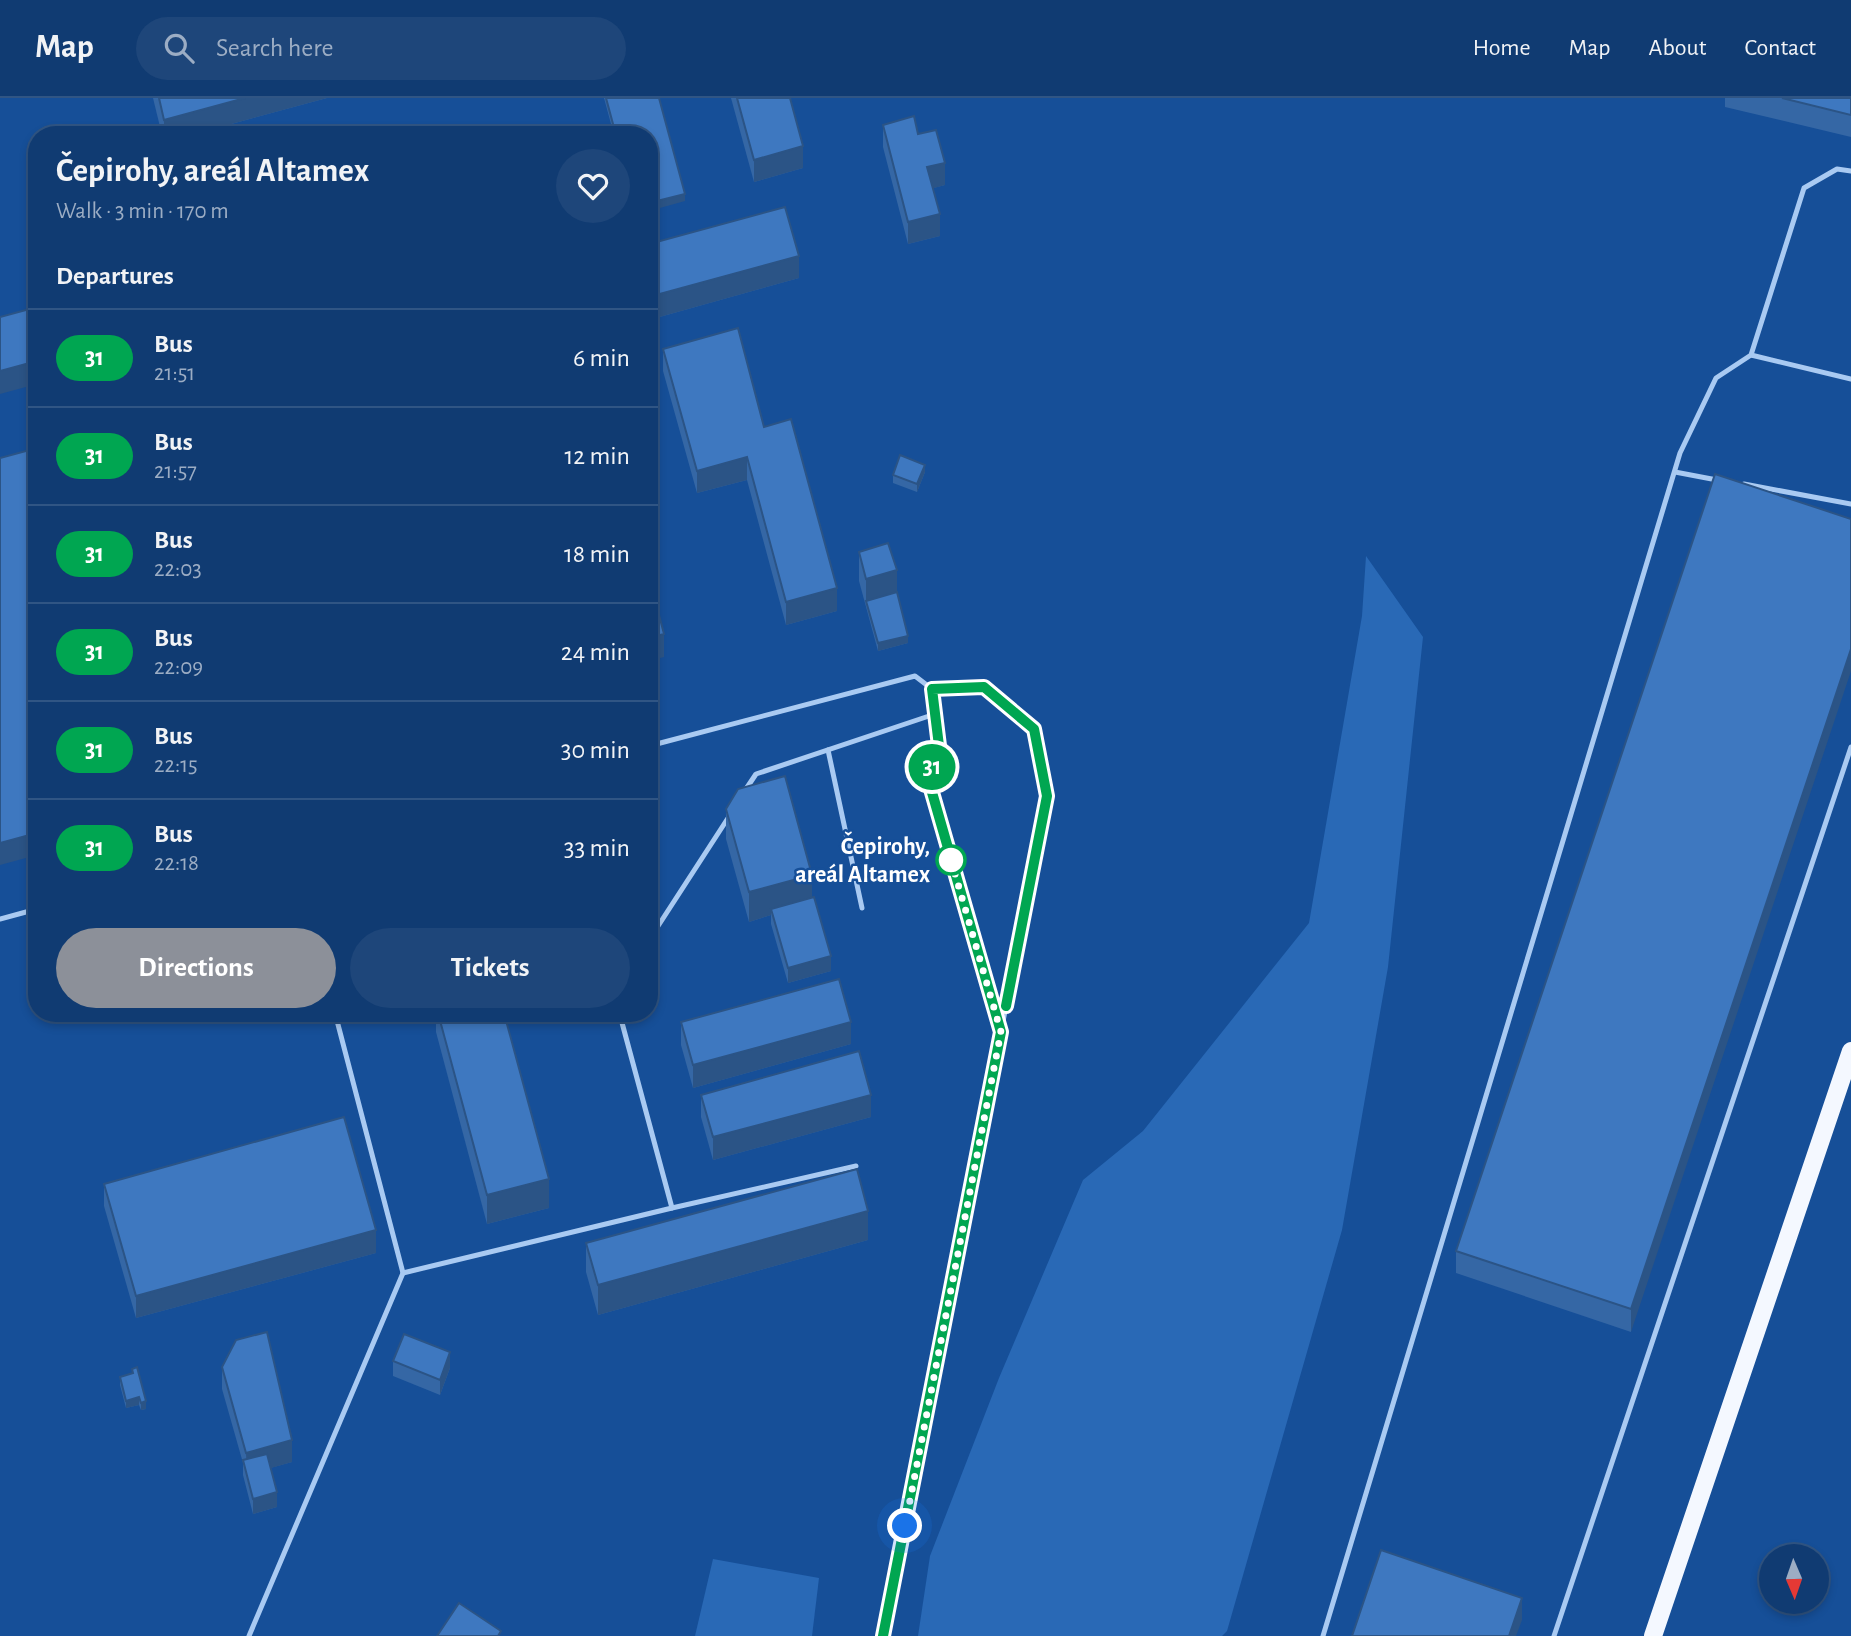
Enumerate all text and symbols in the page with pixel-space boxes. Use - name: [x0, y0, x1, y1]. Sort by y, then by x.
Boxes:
- search box: [136, 17, 626, 80]
- icon: search: [160, 29, 198, 67]
- text: Map: [35, 31, 94, 64]
- text: Search here: [216, 35, 334, 61]
- text: Home: [1473, 36, 1531, 60]
- text: Map: [1569, 36, 1611, 60]
- text: About: [1649, 36, 1706, 60]
- text: Contact: [1744, 36, 1816, 60]
- button: heart: [556, 149, 630, 223]
- text: Čepirohy, areál Altamex: [56, 155, 369, 188]
- text: Walk · 3 min · 170 m: [56, 200, 229, 223]
- text: Departures: [56, 263, 174, 289]
- text: Bus: [154, 331, 193, 357]
- text: 6 min: [573, 345, 630, 371]
- text: 31: [85, 346, 104, 370]
- text: 21:51: [154, 362, 195, 385]
- text: Bus: [154, 429, 193, 455]
- text: 12 min: [564, 443, 630, 469]
- text: 31: [85, 444, 104, 468]
- text: 21:57: [154, 460, 197, 483]
- text: Bus: [154, 527, 193, 553]
- text: 18 min: [564, 541, 630, 567]
- text: 31: [85, 542, 104, 566]
- text: 22:03: [154, 558, 202, 581]
- text: Bus: [154, 625, 193, 651]
- text: 24 min: [561, 639, 630, 665]
- text: 31: [85, 640, 104, 664]
- text: 22:09: [154, 656, 203, 679]
- text: Bus: [154, 723, 193, 749]
- text: 30 min: [561, 737, 630, 763]
- text: 31: [85, 738, 104, 762]
- line badge: 31: [900, 744, 964, 790]
- text: 22:15: [154, 754, 198, 777]
- text: 31: [923, 755, 941, 779]
- text: Bus: [154, 821, 193, 847]
- place label: Čepirohy, areál Altamex: [795, 831, 930, 887]
- text: 33 min: [564, 835, 630, 861]
- text: 31: [85, 836, 104, 860]
- marker: Čepirohy, areál Altamex: [936, 845, 966, 875]
- text: 22:18: [154, 852, 199, 875]
- button: Directions: [56, 928, 336, 1008]
- button: Tickets: [350, 928, 630, 1008]
- your location: [887, 1508, 922, 1543]
- north arrow: [1759, 1544, 1829, 1614]
- map controls: [1759, 1544, 1829, 1614]

